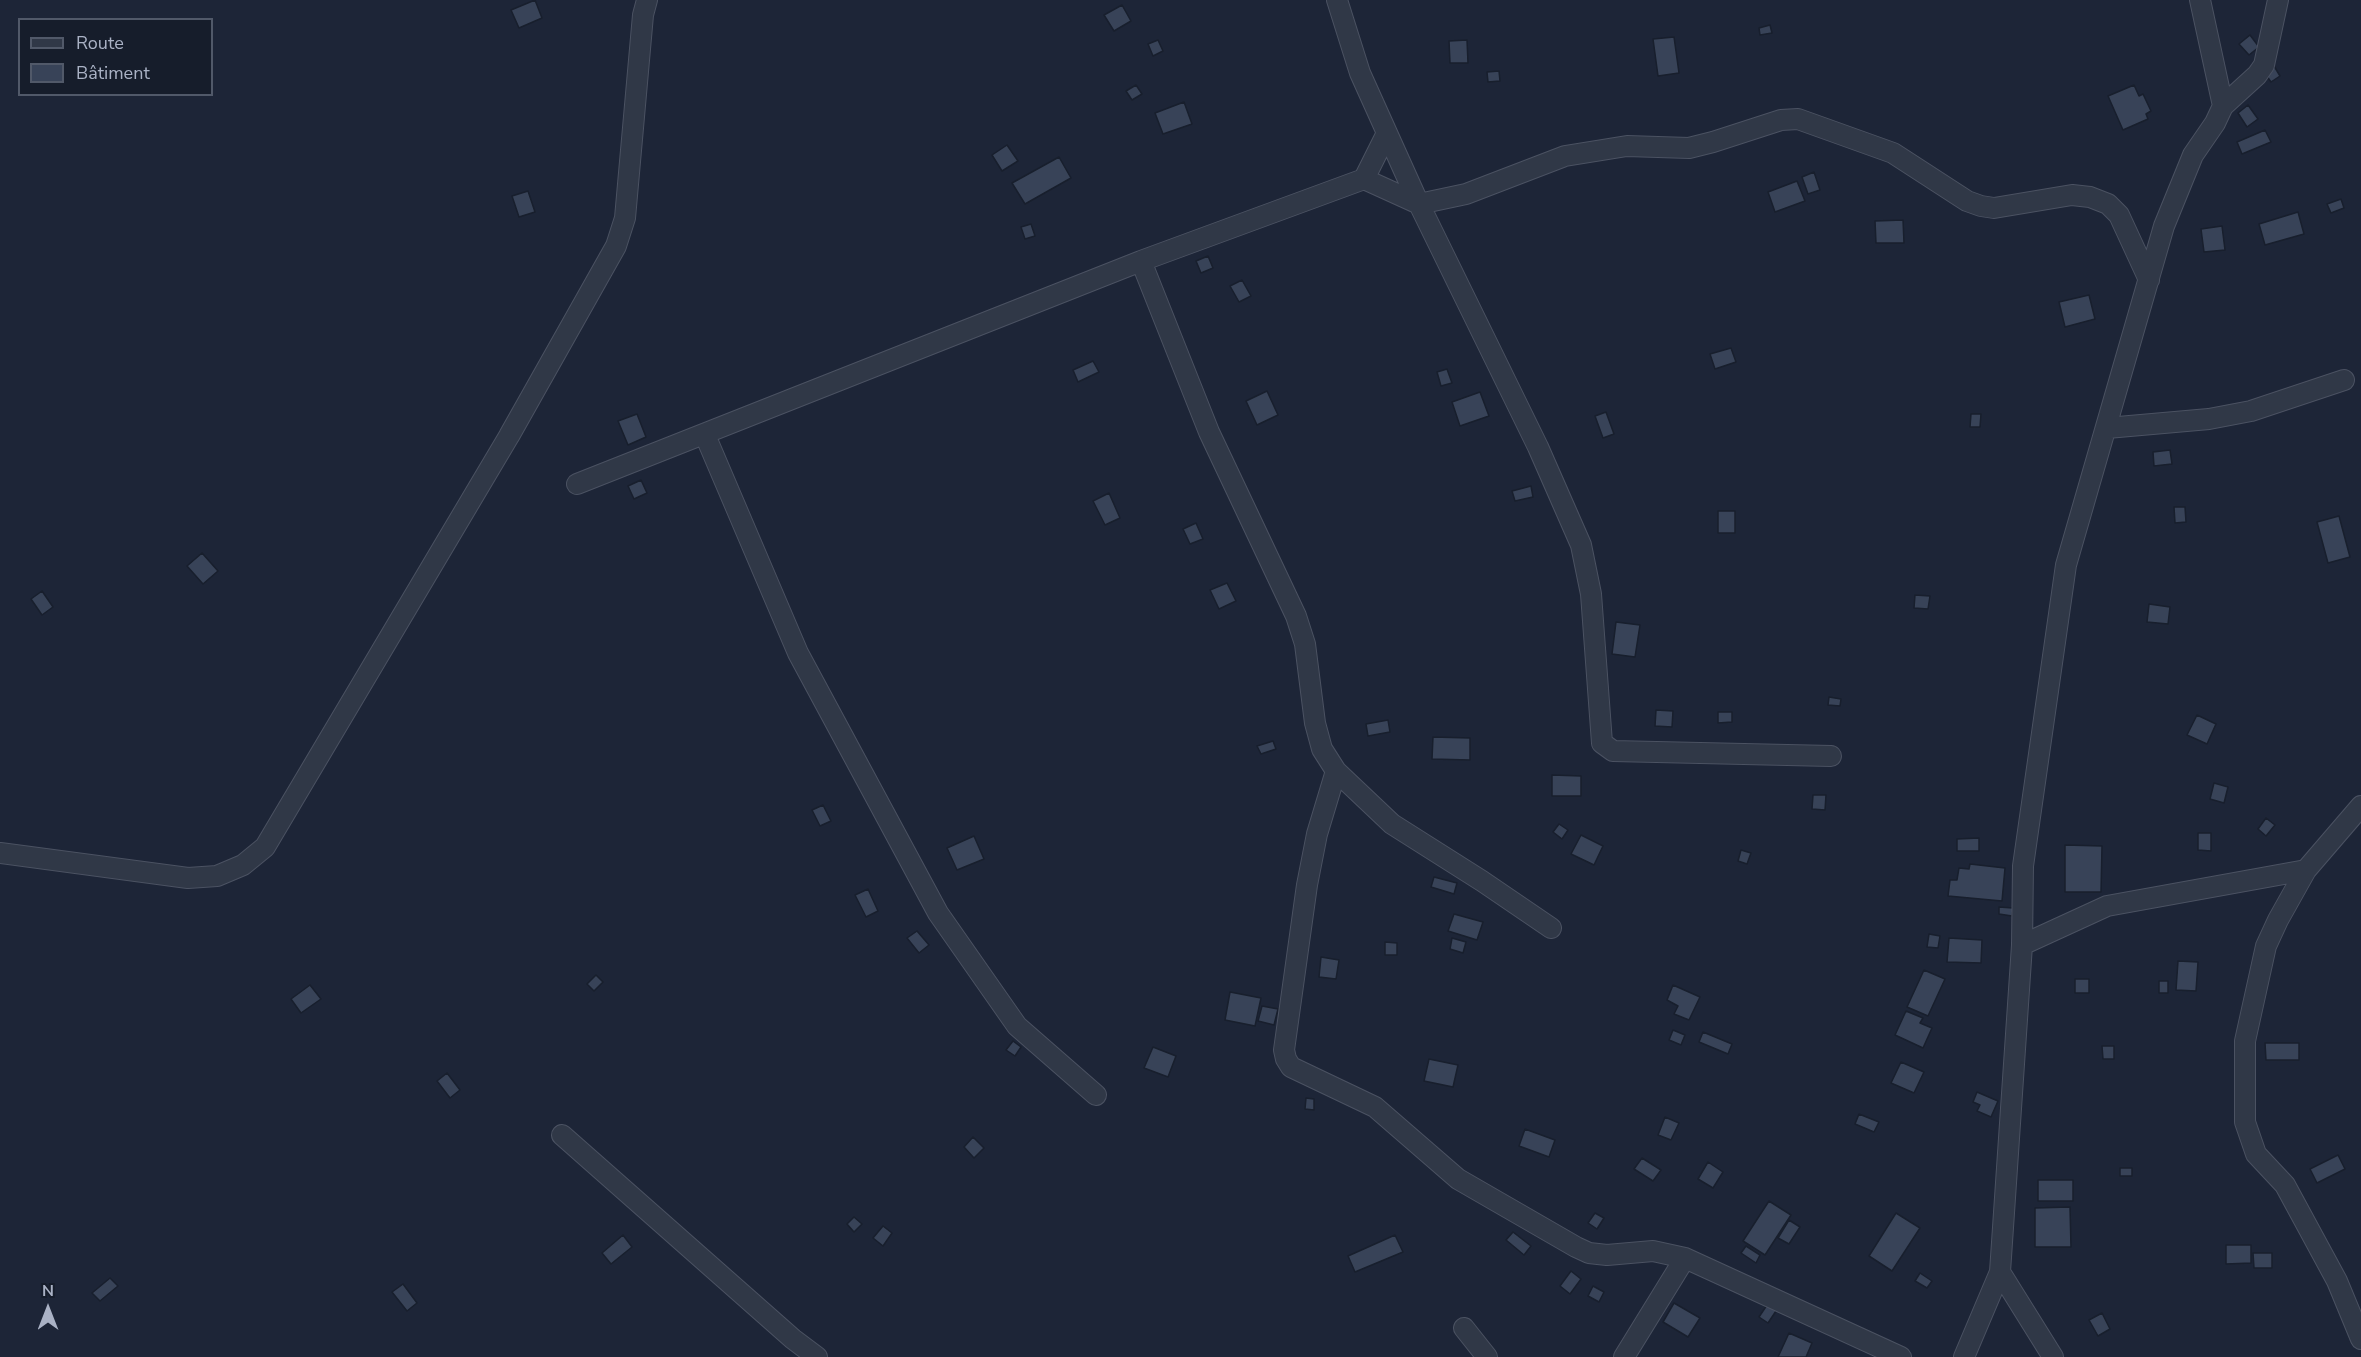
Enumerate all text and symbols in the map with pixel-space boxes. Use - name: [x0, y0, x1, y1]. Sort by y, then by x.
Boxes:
- legend: [18, 18, 213, 96]
- text: Route: [76, 31, 124, 55]
- text: Bâtiment: [76, 61, 150, 85]
- north arrow: [18, 1279, 78, 1339]
- text: N: [42, 1280, 54, 1302]

